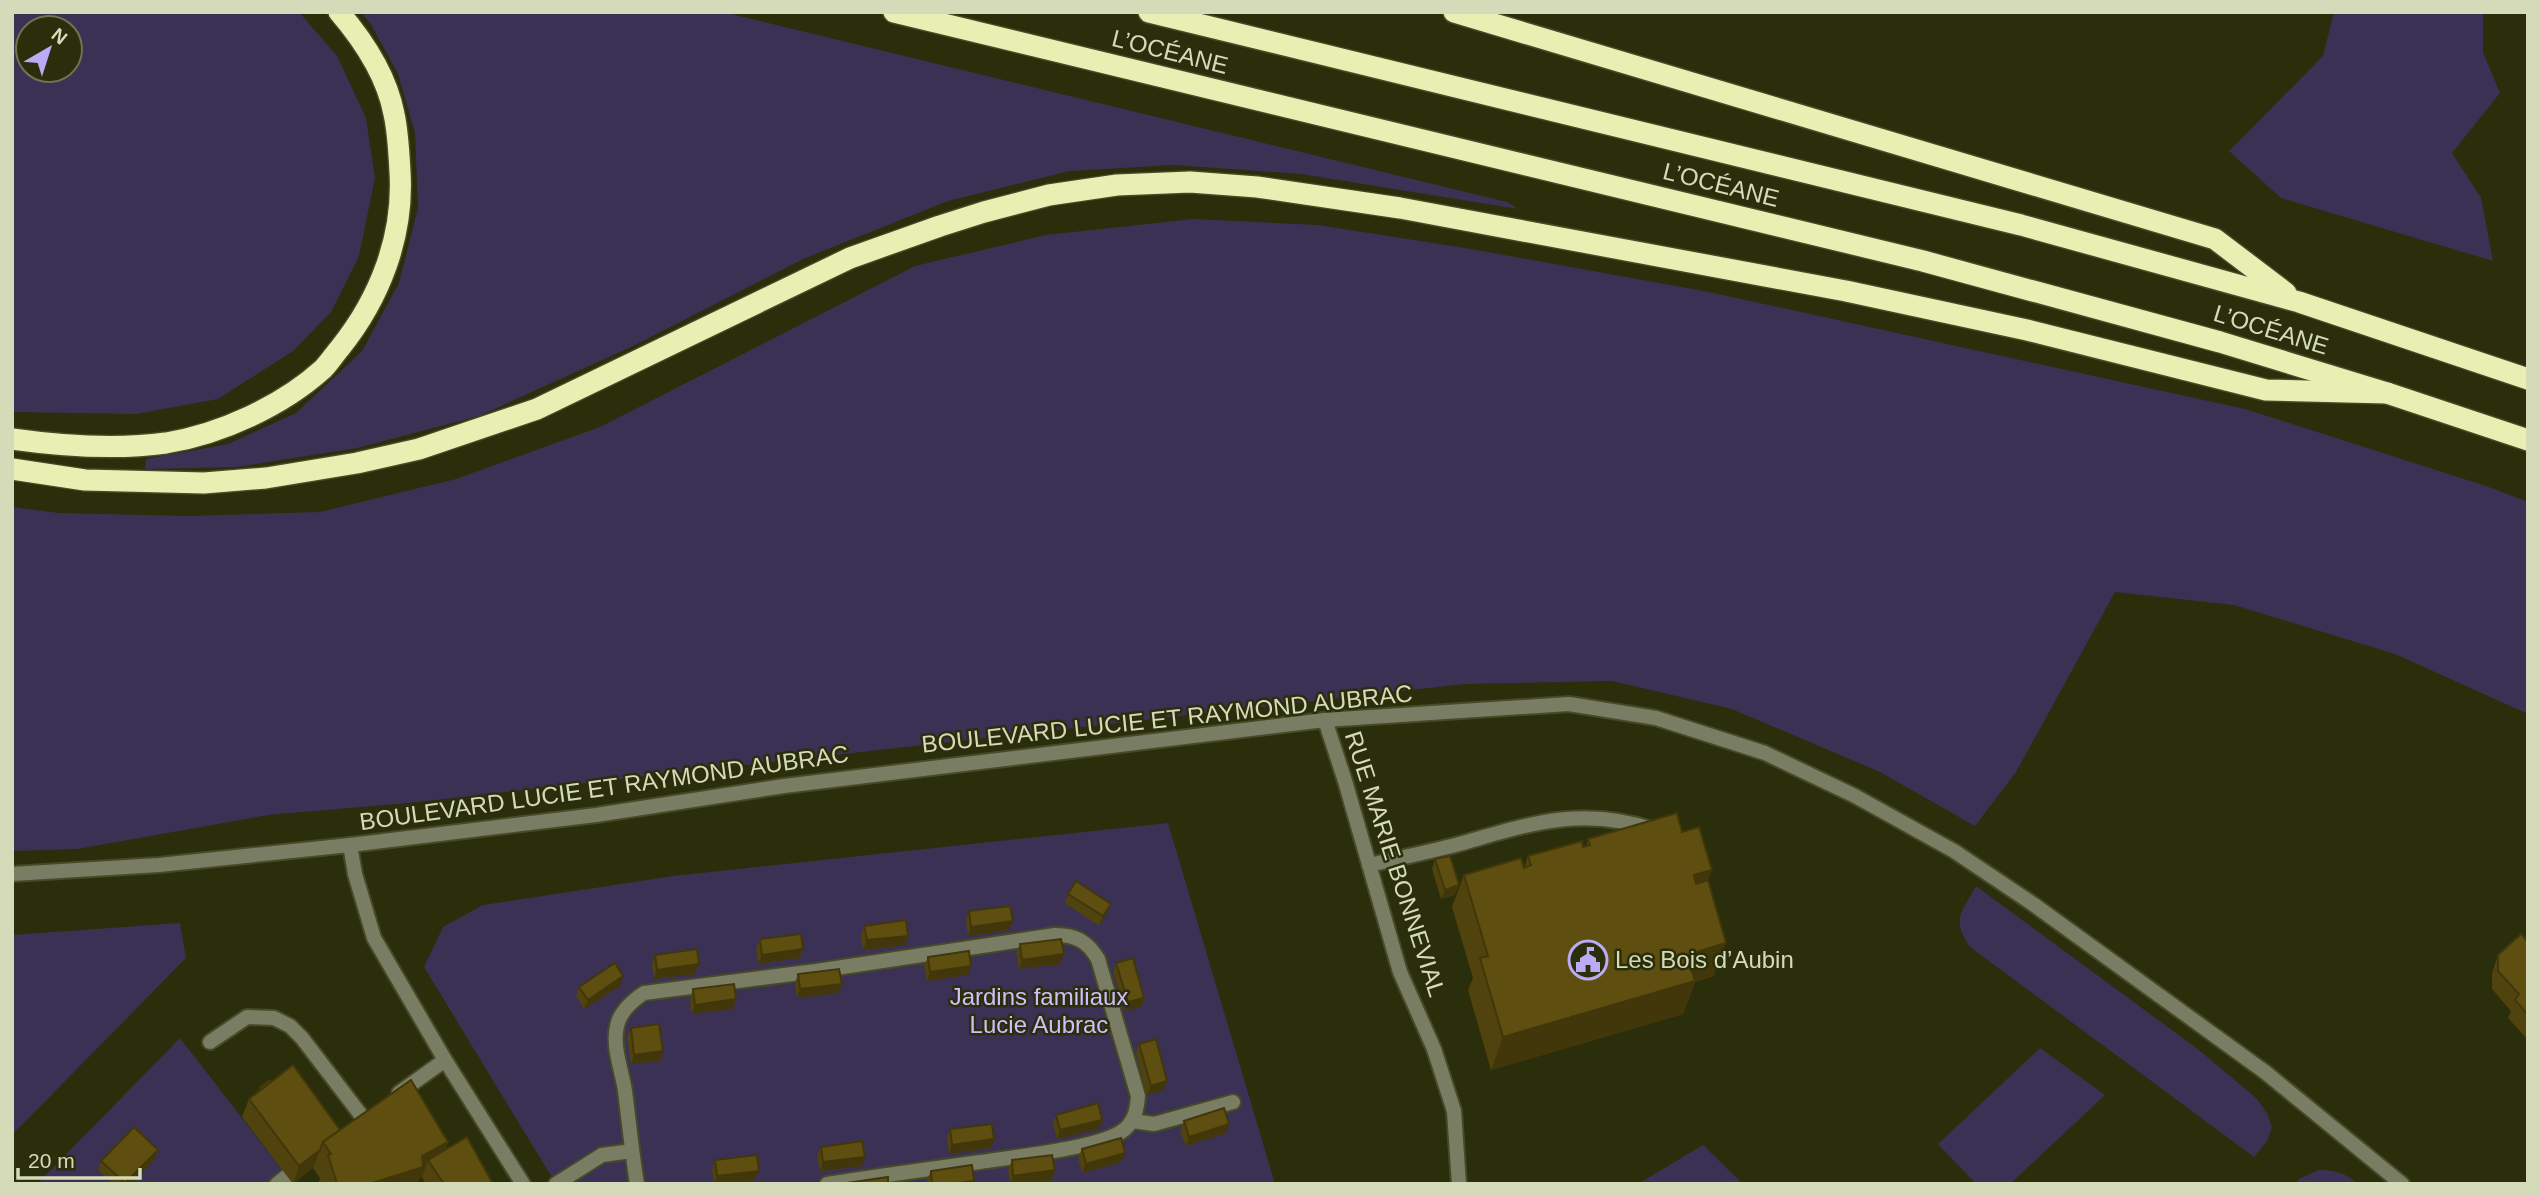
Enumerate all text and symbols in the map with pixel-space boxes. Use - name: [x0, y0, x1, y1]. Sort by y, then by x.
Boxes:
- north arrow: [14, 14, 84, 84]
- text: N: [47, 24, 71, 49]
- street label: L’OCÉANE: [1109, 24, 1231, 79]
- street label: L’OCÉANE: [1660, 157, 1782, 212]
- street label: L’OCÉANE: [2210, 299, 2332, 360]
- street label: BOULEVARD LUCIE ET RAYMOND AUBRAC: [920, 679, 1414, 758]
- street label: RUE MARIE BONNEVIAL: [1340, 728, 1451, 1000]
- street label: BOULEVARD LUCIE ET RAYMOND AUBRAC: [358, 740, 850, 835]
- public building icon: Les Bois d’Aubin: [1567, 939, 1609, 981]
- place label: Les Bois d’Aubin: [1615, 946, 1794, 973]
- park label: Jardins familiaux Lucie Aubrac: [950, 983, 1128, 1038]
- scale bar: [18, 1136, 140, 1180]
- text: 20 m: [28, 1149, 75, 1172]

